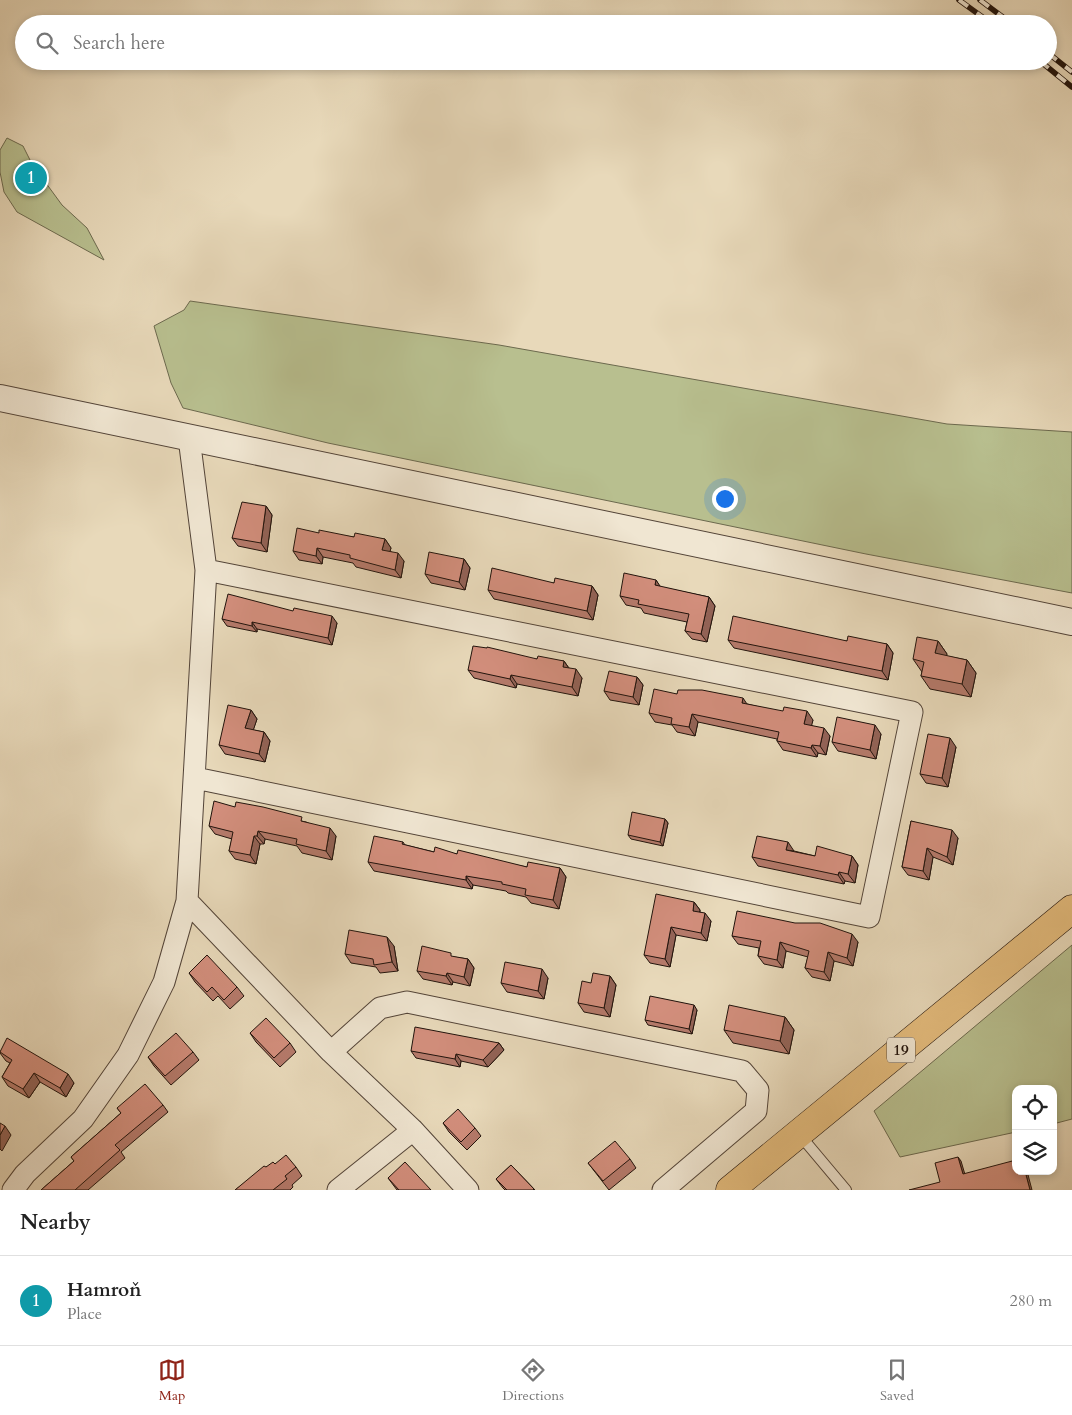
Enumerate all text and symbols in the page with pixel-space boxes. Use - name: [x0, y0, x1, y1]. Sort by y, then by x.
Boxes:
- search box: [15, 15, 1057, 70]
- icon: search: [33, 29, 61, 57]
- text: Search here: [73, 30, 165, 56]
- pin: 1: [15, 159, 47, 197]
- your location: [712, 486, 738, 512]
- road number: 19: [887, 1038, 915, 1062]
- map controls: [1012, 1085, 1057, 1175]
- button: locate: [1012, 1085, 1057, 1130]
- button: layers: [1012, 1130, 1057, 1175]
- text: Nearby: [20, 1208, 91, 1237]
- text: Hamroň: [67, 1277, 141, 1303]
- text: 1: [32, 1290, 40, 1312]
- text: 280 m: [1010, 1290, 1052, 1312]
- text: Place: [67, 1303, 102, 1325]
- tab: Map: [158, 1356, 186, 1405]
- tab: Directions: [502, 1356, 564, 1405]
- tab: Saved: [880, 1356, 914, 1405]

